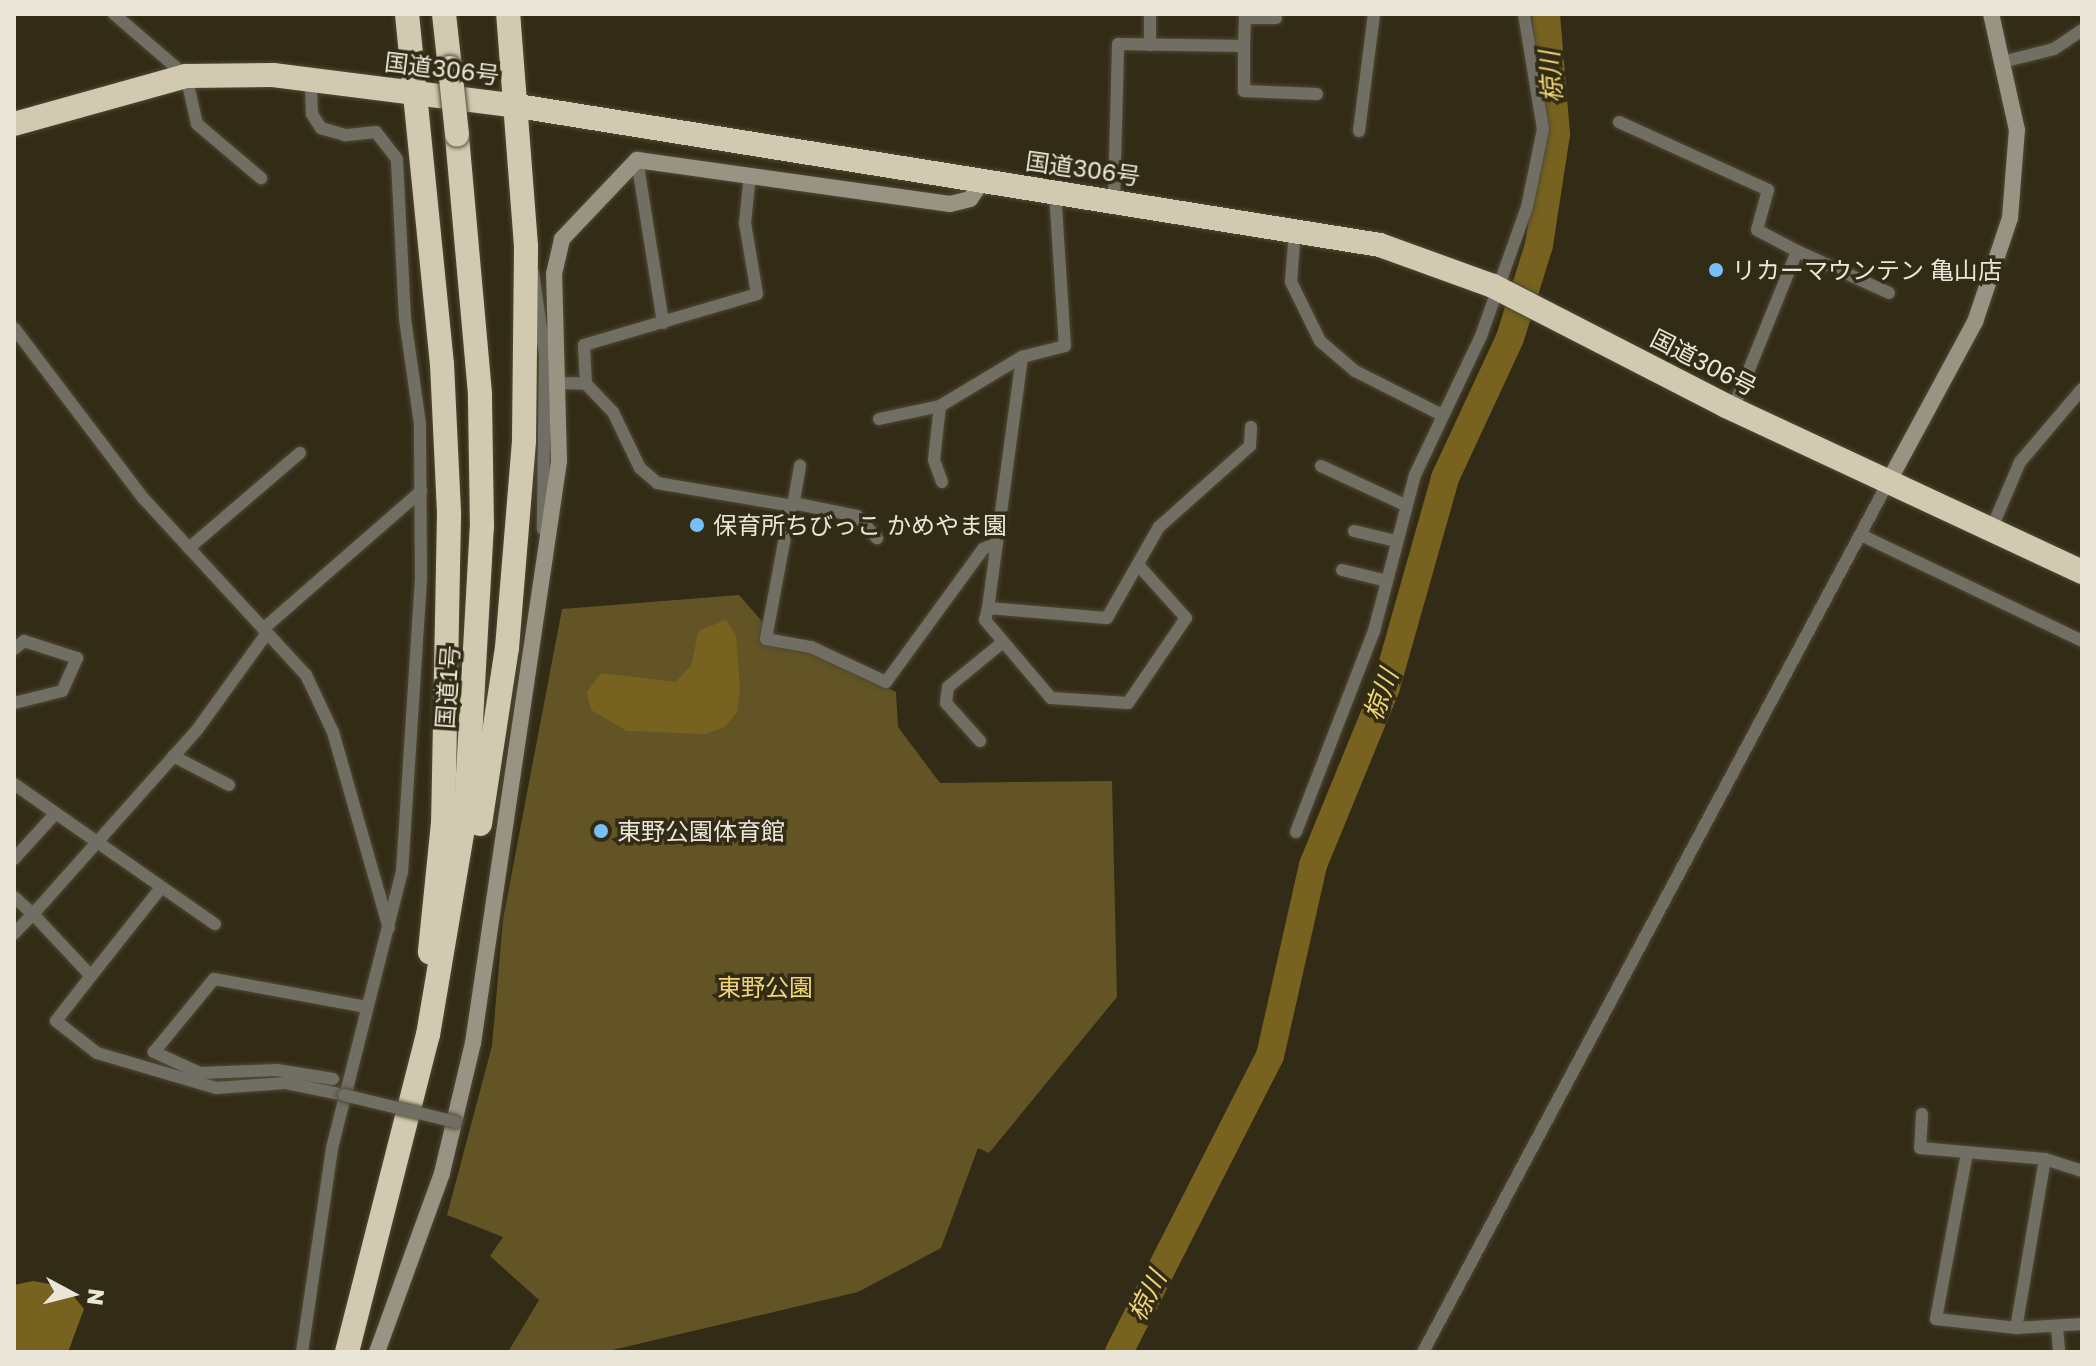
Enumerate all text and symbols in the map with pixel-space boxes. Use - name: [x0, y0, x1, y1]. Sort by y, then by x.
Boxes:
- street label: 国道306号: [383, 47, 501, 89]
- water label: 椋川: [1534, 50, 1568, 104]
- street label: 国道306号: [1024, 146, 1142, 190]
- place label: リカーマウンテン 亀山店: [1732, 256, 2002, 284]
- marker: リカーマウンテン 亀山店: [1707, 261, 1725, 279]
- street label: 国道306号: [1646, 323, 1762, 401]
- place label: 保育所ちびっこ かめやま園: [713, 511, 1007, 539]
- marker: 保育所ちびっこ かめやま園: [688, 516, 706, 534]
- street label: 国道1号: [430, 644, 464, 730]
- water label: 椋川: [1357, 665, 1405, 725]
- place label: 東野公園体育館: [617, 817, 785, 845]
- marker: 東野公園体育館: [592, 822, 610, 840]
- park label: 東野公園: [717, 973, 813, 1001]
- north arrow: [32, 1254, 112, 1334]
- water label: 椋川: [1121, 1266, 1173, 1326]
- text: N: [82, 1287, 111, 1307]

